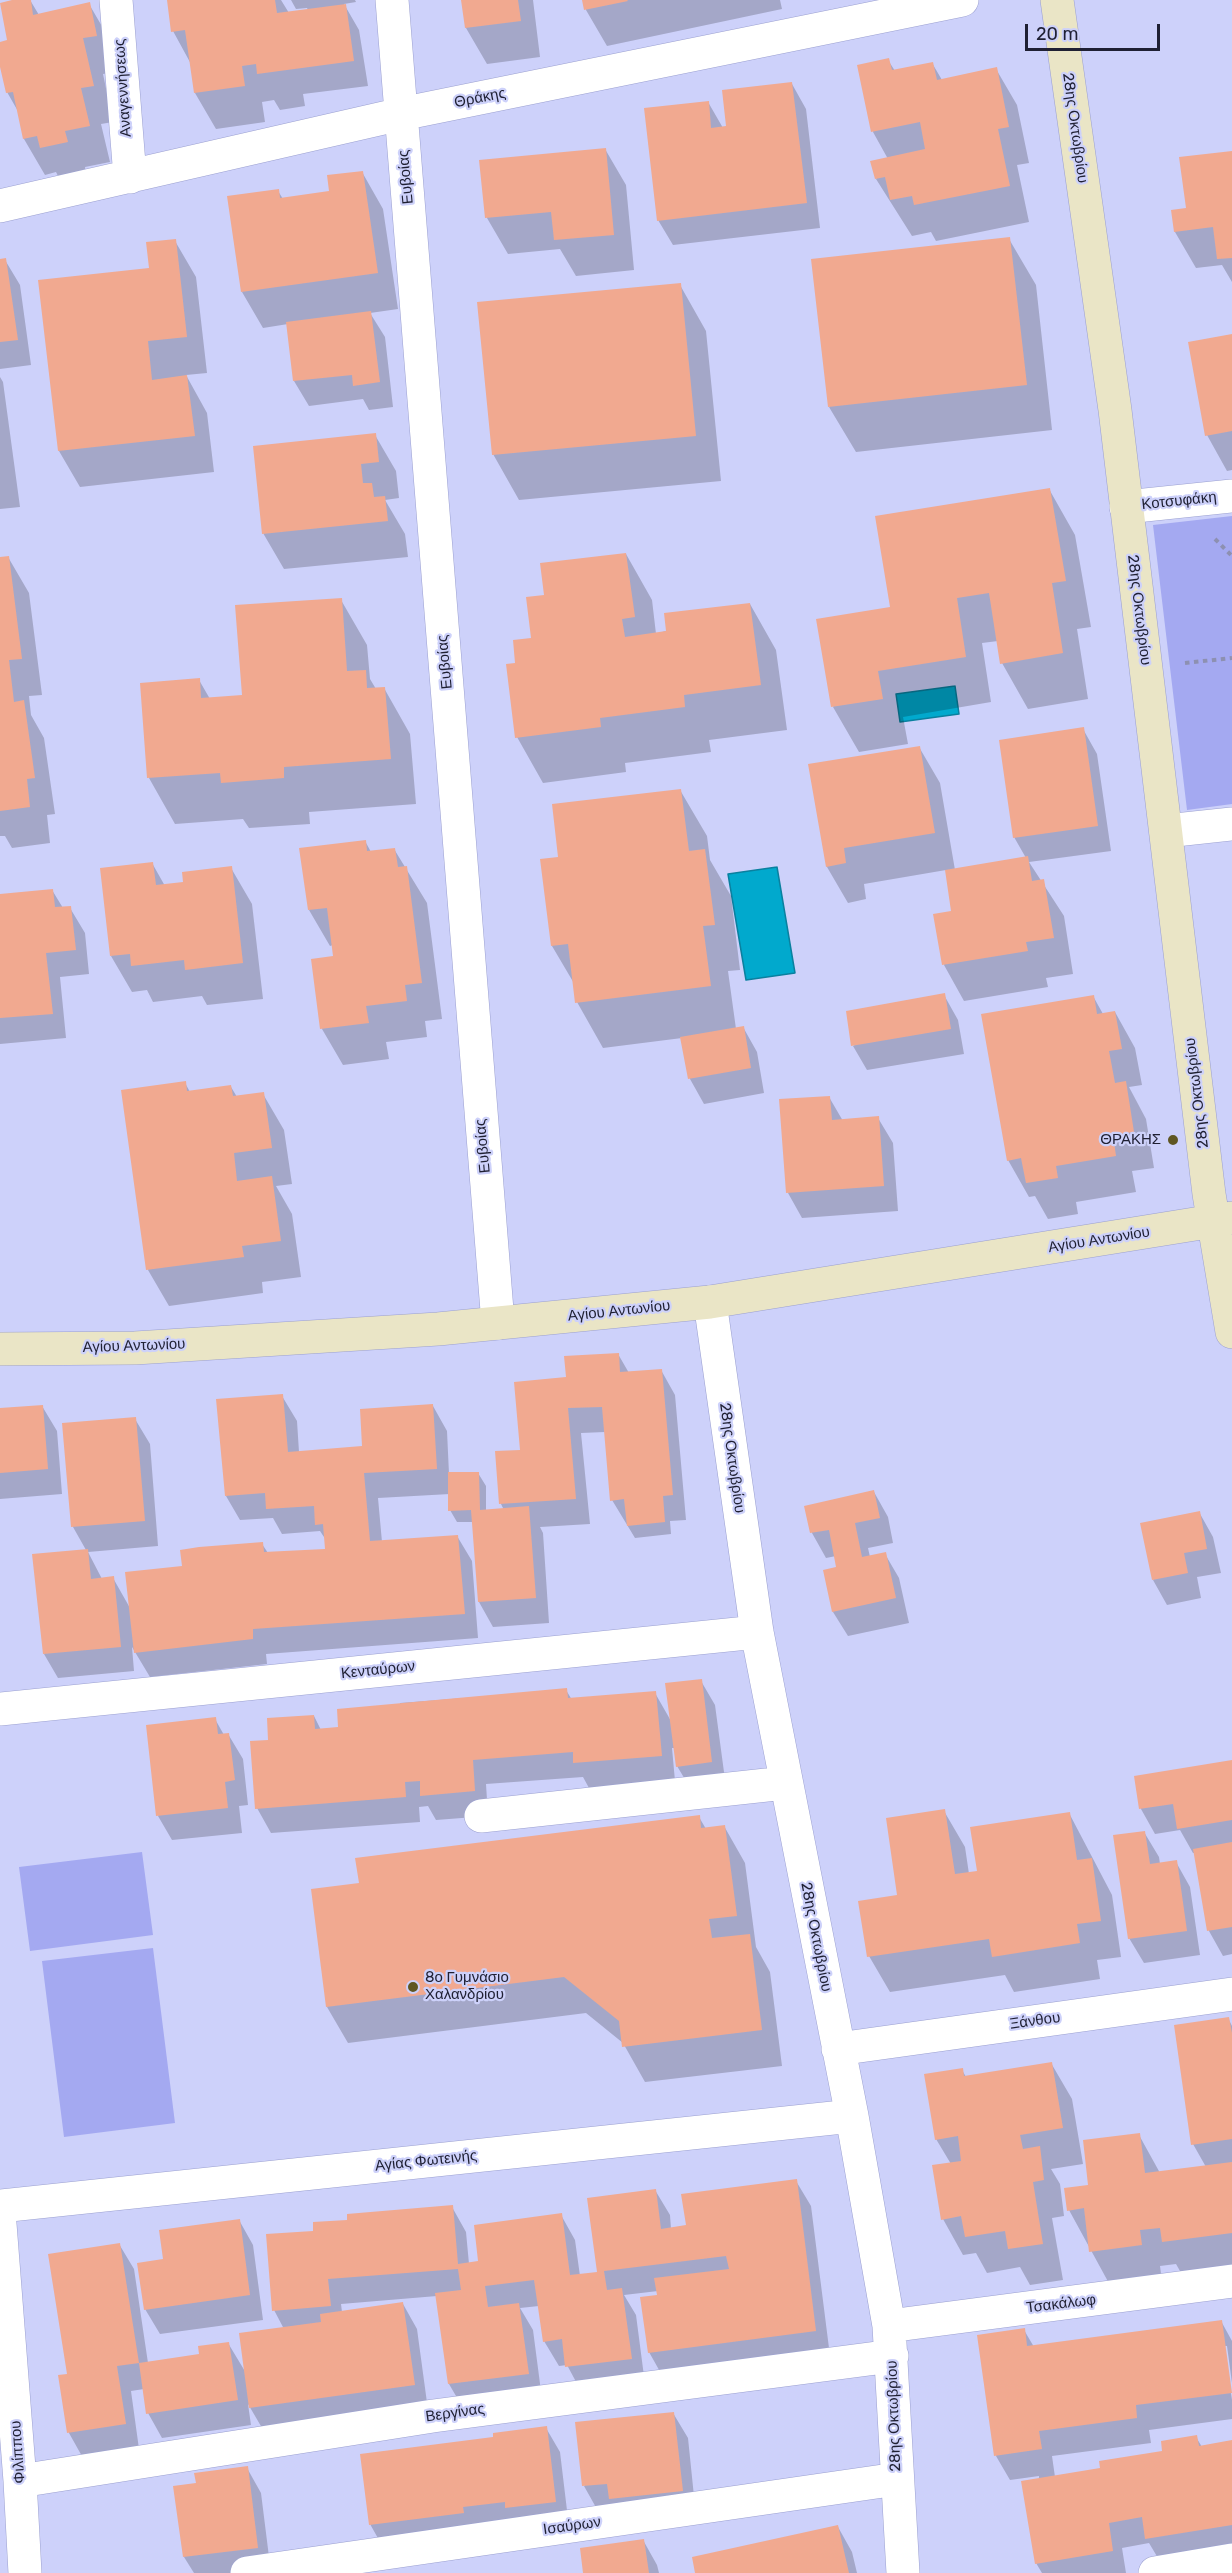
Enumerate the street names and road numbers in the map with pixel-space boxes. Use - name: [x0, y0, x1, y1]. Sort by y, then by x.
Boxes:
- street label: Αναγεννήσεως: [111, 38, 135, 138]
- street label: 28ης Οκτωβρίου: [1058, 72, 1092, 184]
- street label: Θράκης: [453, 84, 507, 112]
- street label: Ευβοίας: [395, 149, 417, 205]
- street label: Κοτσυφάκη: [1141, 488, 1217, 514]
- street label: 28ης Οκτωβρίου: [1123, 554, 1155, 666]
- street label: Ευβοίας: [434, 634, 456, 690]
- street label: 28ης Οκτωβρίου: [1181, 1037, 1213, 1149]
- street label: Ευβοίας: [472, 1118, 494, 1174]
- street label: Αγίου Αντωνίου: [1047, 1223, 1151, 1257]
- street label: Αγίου Αντωνίου: [567, 1297, 671, 1325]
- street label: Αγίου Αντωνίου: [82, 1335, 186, 1357]
- street label: 28ης Οκτωβρίου: [715, 1402, 749, 1514]
- street label: Κενταύρων: [340, 1657, 416, 1683]
- street label: 28ης Οκτωβρίου: [797, 1881, 835, 1993]
- street label: Ξάνθου: [1009, 2009, 1061, 2033]
- street label: Αγίας Φωτεινής: [374, 2147, 478, 2175]
- street label: Τσακάλωφ: [1025, 2291, 1097, 2317]
- street label: 28ης Οκτωβρίου: [883, 2360, 905, 2472]
- street label: Βεργίνας: [424, 2400, 486, 2426]
- street label: Φιλίππου: [7, 2420, 29, 2484]
- street label: Ισαύρων: [542, 2513, 602, 2539]

